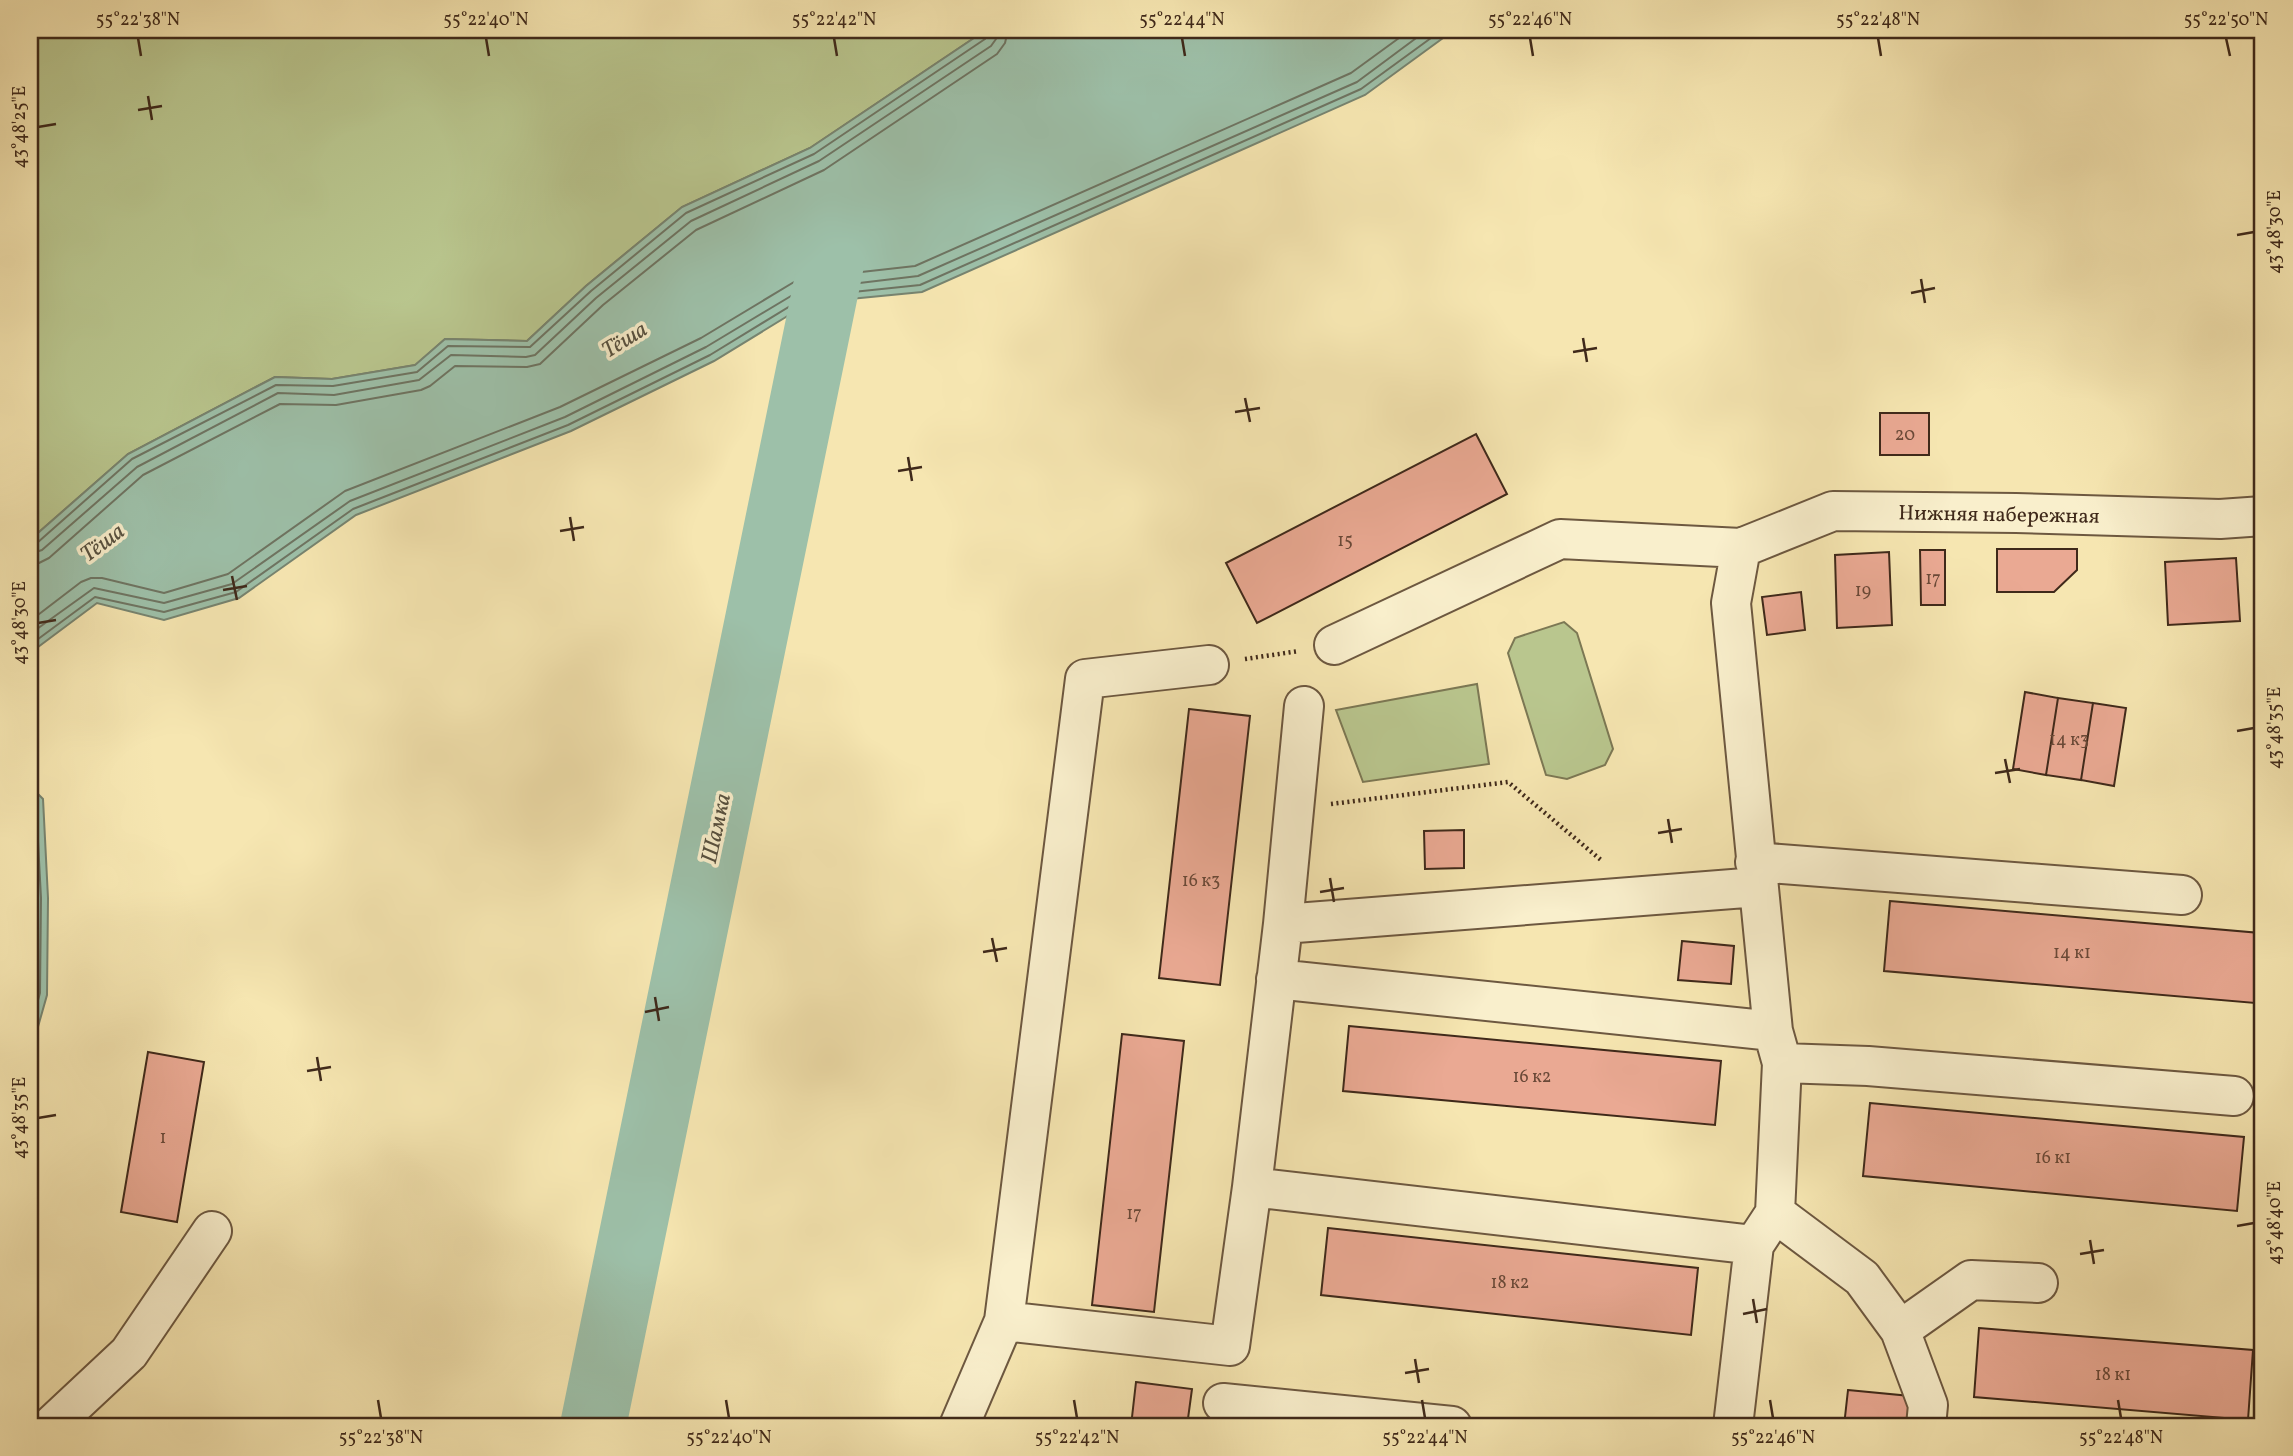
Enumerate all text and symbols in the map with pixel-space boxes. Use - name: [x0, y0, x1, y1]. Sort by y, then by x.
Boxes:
- text: 55°22'38"N: [96, 8, 180, 33]
- text: 55°22'40"N: [443, 8, 529, 33]
- text: 55°22'42"N: [792, 8, 876, 33]
- text: 55°22'44"N: [1139, 8, 1225, 33]
- text: 55°22'46"N: [1488, 8, 1572, 33]
- text: 55°22'48"N: [1836, 8, 1920, 33]
- text: 55°22'50"N: [2184, 8, 2268, 33]
- text: 43°48'25"E: [8, 85, 33, 168]
- text: 43°48'30"E: [2263, 190, 2288, 274]
- water label: Тёша: [596, 314, 654, 367]
- house number: 20: [1895, 423, 1915, 448]
- street label: Нижняя набережная: [1898, 499, 2100, 532]
- water label: Тёша: [74, 516, 132, 571]
- house number: 15: [1337, 529, 1353, 554]
- house number: 17: [1925, 567, 1941, 592]
- house number: 19: [1855, 579, 1871, 604]
- text: 43°48'30"E: [8, 581, 33, 665]
- text: 43°48'35"E: [2263, 687, 2288, 769]
- house number: 14 к3: [2049, 728, 2089, 753]
- water label: Шамка: [694, 790, 740, 866]
- house number: 16 к3: [1182, 869, 1220, 894]
- house number: 14 к1: [2053, 941, 2091, 966]
- house number: 16 к2: [1513, 1065, 1551, 1090]
- text: 43°48'35"E: [8, 1077, 33, 1159]
- house number: 1: [160, 1126, 166, 1151]
- house number: 16 к1: [2035, 1146, 2071, 1171]
- text: 43°48'40"E: [2263, 1181, 2288, 1265]
- house number: 17: [1126, 1202, 1142, 1227]
- house number: 18 к2: [1491, 1271, 1530, 1296]
- house number: 18 к1: [2095, 1363, 2131, 1388]
- text: 55°22'38"N: [339, 1426, 423, 1451]
- text: 55°22'40"N: [686, 1426, 772, 1451]
- text: 55°22'42"N: [1035, 1426, 1119, 1451]
- text: 55°22'44"N: [1382, 1426, 1468, 1451]
- text: 55°22'46"N: [1731, 1426, 1815, 1451]
- text: 55°22'48"N: [2079, 1426, 2163, 1451]

